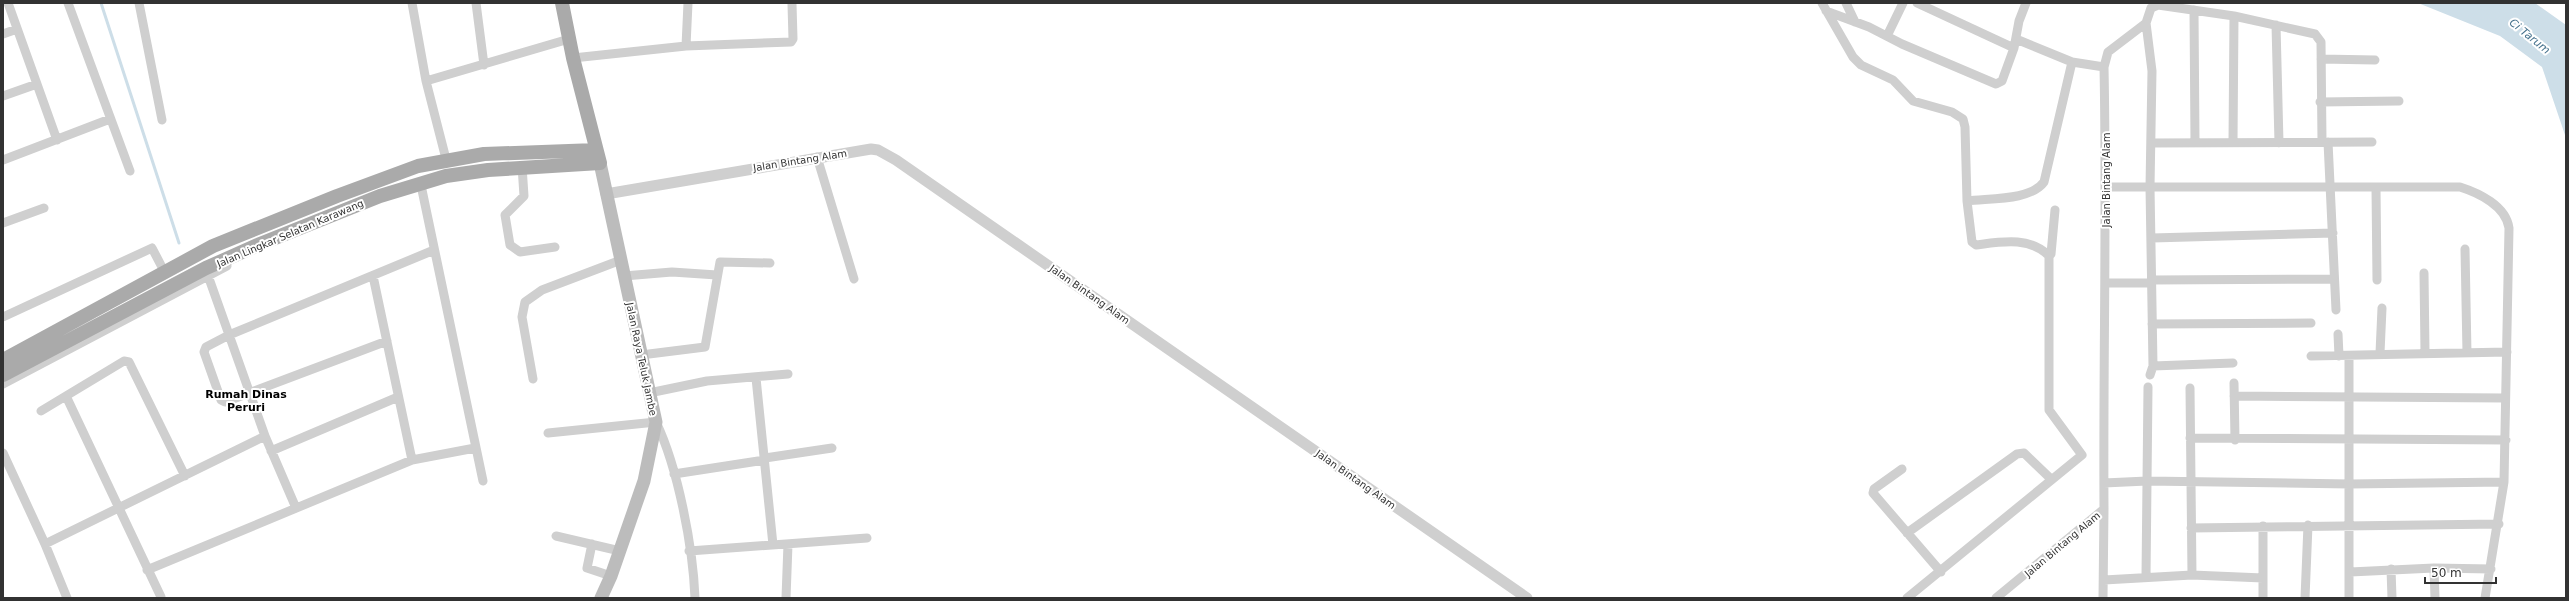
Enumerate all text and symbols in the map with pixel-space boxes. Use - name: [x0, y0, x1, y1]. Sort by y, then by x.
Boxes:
- water label: Ci Tarum: [2507, 16, 2553, 57]
- street label: Jalan Bintang Alam: [2101, 133, 2112, 228]
- street label: Jalan Bintang Alam: [751, 148, 848, 174]
- street label: Jalan Lingkar Selatan Karawang: [214, 197, 365, 270]
- street label: Jalan Bintang Alam: [1047, 262, 1132, 326]
- street label: Jalan Raya Teluk Jambe: [624, 300, 659, 417]
- district label: Rumah Dinas Peruri: [205, 388, 287, 414]
- street label: Jalan Bintang Alam: [1313, 447, 1398, 511]
- street label: Jalan Bintang Alam: [2022, 510, 2102, 580]
- scale bar: [2425, 559, 2496, 585]
- text: 50 m: [2431, 566, 2462, 580]

